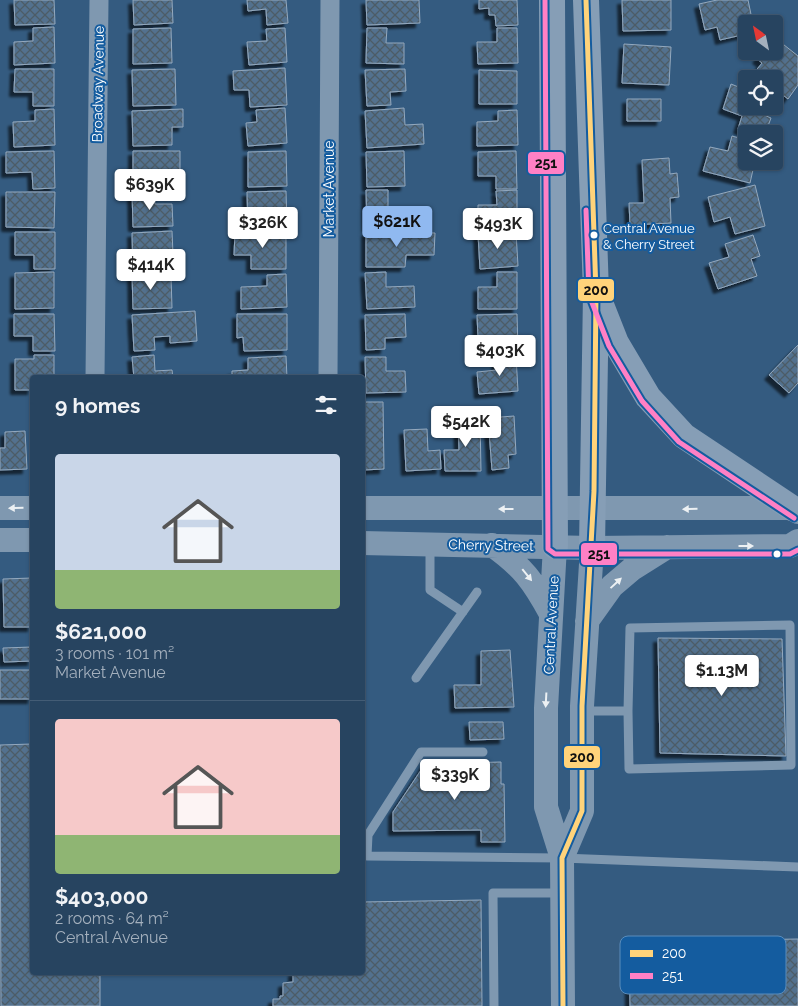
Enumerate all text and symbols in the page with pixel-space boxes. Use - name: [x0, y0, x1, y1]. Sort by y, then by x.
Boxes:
- north arrow: [738, 15, 782, 60]
- map controls: [738, 15, 783, 170]
- street label: Broadway Avenue: [89, 25, 107, 143]
- button: locate: [738, 70, 783, 115]
- button: layers: [738, 125, 783, 170]
- street label: Market Avenue: [321, 141, 337, 237]
- line badge: 251: [527, 151, 565, 175]
- text: 251: [535, 155, 557, 171]
- pin: $639K: [115, 168, 185, 211]
- text: $639K: [126, 175, 174, 194]
- pin: $326K: [228, 206, 298, 249]
- pin: $621K: [362, 206, 432, 248]
- pin: $493K: [463, 208, 533, 250]
- text: $621K: [373, 212, 421, 231]
- text: $326K: [239, 213, 287, 232]
- text: $493K: [474, 214, 522, 233]
- place label: Central Avenue & Cherry Street: [603, 221, 695, 252]
- marker: Central Avenue & Cherry Street: [589, 230, 599, 240]
- pin: $414K: [116, 248, 186, 291]
- text: $414K: [127, 255, 175, 274]
- line badge: 200: [577, 278, 615, 302]
- text: 200: [583, 282, 609, 298]
- pin: $403K: [465, 334, 535, 377]
- text: $403K: [476, 341, 524, 360]
- icon: filters: [312, 391, 340, 419]
- text: 9 homes: [55, 393, 140, 418]
- pin: $542K: [431, 406, 501, 448]
- text: $542K: [442, 412, 490, 431]
- icon: home: [153, 486, 243, 576]
- one-way arrow: [8, 504, 24, 512]
- one-way arrow: [498, 505, 514, 513]
- one-way arrow: [682, 505, 698, 513]
- street label: Cherry Street: [448, 536, 534, 554]
- line badge: 251: [580, 542, 618, 566]
- one-way arrow: [738, 542, 754, 550]
- text: 251: [588, 546, 610, 562]
- unlabelled marker: [772, 549, 782, 559]
- one-way arrow: [521, 568, 532, 581]
- street label: Central Avenue: [540, 575, 562, 675]
- one-way arrow: [610, 577, 623, 588]
- text: $621,000: [55, 619, 147, 644]
- text: 3 rooms · 101 m²: [55, 644, 174, 663]
- pin: $1.13M: [681, 654, 763, 697]
- text: $1.13M: [696, 661, 748, 680]
- text: Market Avenue: [55, 663, 166, 682]
- one-way arrow: [542, 692, 550, 708]
- line badge: 200: [563, 745, 601, 769]
- text: 200: [569, 749, 595, 765]
- icon: home: [153, 752, 243, 842]
- pin: $339K: [420, 758, 490, 801]
- text: $339K: [431, 765, 479, 784]
- text: $403,000: [55, 884, 148, 909]
- text: 2 rooms · 64 m²: [55, 909, 169, 928]
- text: Central Avenue: [55, 928, 168, 947]
- legend: [620, 936, 786, 994]
- text: 200: [662, 945, 686, 961]
- text: 251: [662, 968, 683, 984]

